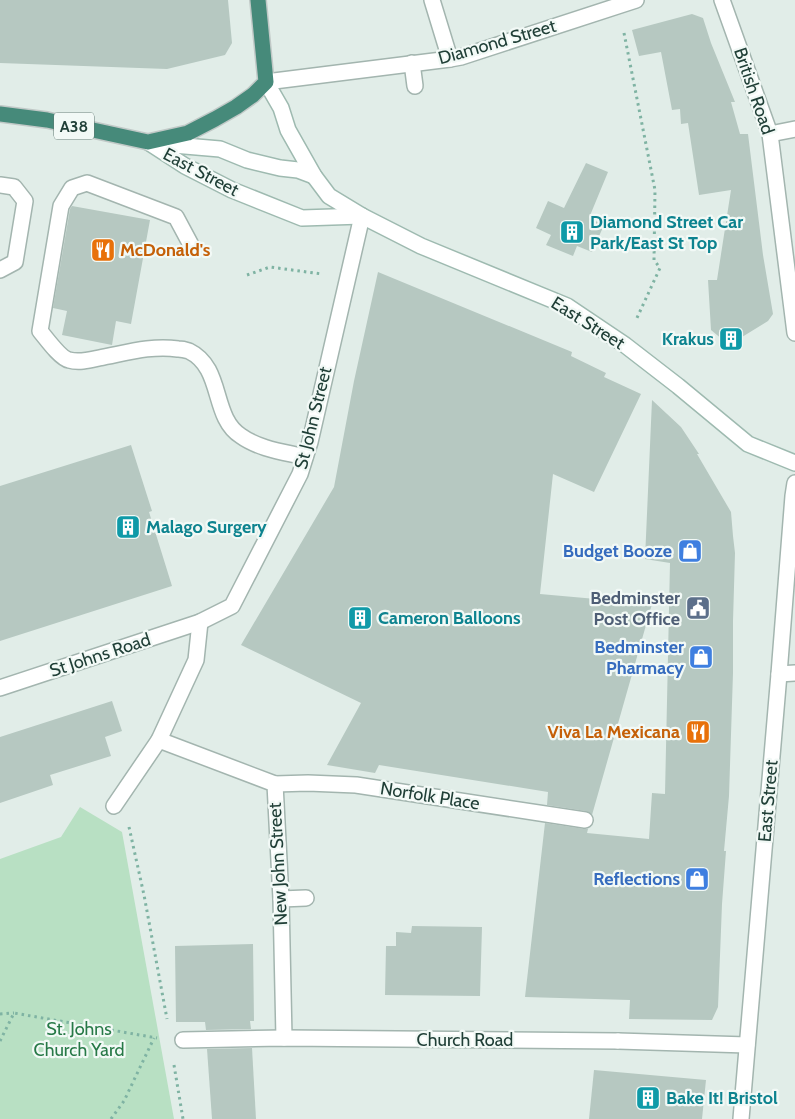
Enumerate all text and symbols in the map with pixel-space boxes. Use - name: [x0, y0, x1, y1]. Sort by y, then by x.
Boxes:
- street label: Diamond Street: [436, 15, 558, 69]
- street label: British Road: [729, 45, 779, 137]
- road number: A38: [54, 112, 94, 140]
- street label: East Street: [159, 143, 243, 201]
- place label: Diamond Street Car Park/East St Top: [590, 211, 743, 254]
- building icon: Diamond Street Car Park/East St Top: [559, 219, 585, 245]
- restaurant icon: McDonald's: [90, 237, 116, 263]
- place label: McDonald's: [120, 239, 211, 261]
- street label: East Street: [547, 292, 629, 354]
- building icon: Krakus: [718, 326, 744, 352]
- place label: Krakus: [662, 328, 714, 350]
- street label: St John Street: [290, 365, 336, 471]
- building icon: Malago Surgery: [115, 514, 141, 540]
- place label: Malago Surgery: [146, 516, 267, 538]
- shop icon: Budget Booze: [677, 538, 703, 564]
- place label: Budget Booze: [563, 540, 672, 562]
- place label: Bedminster Post Office: [590, 587, 680, 630]
- public building icon: Bedminster Post Office: [685, 595, 711, 621]
- building icon: Cameron Balloons: [347, 605, 373, 631]
- place label: Cameron Balloons: [378, 607, 521, 629]
- street label: St Johns Road: [47, 628, 153, 682]
- place label: Bedminster Pharmacy: [594, 636, 684, 679]
- shop icon: Bedminster Pharmacy: [688, 644, 714, 670]
- restaurant icon: Viva La Mexicana: [685, 719, 711, 745]
- place label: Viva La Mexicana: [548, 721, 680, 743]
- street label: East Street: [753, 759, 783, 843]
- street label: Norfolk Place: [379, 777, 481, 815]
- street label: New John Street: [264, 802, 292, 926]
- shop icon: Reflections: [684, 866, 710, 892]
- place label: Reflections: [593, 868, 680, 890]
- park label: St. Johns Church Yard: [34, 1018, 124, 1061]
- street label: Church Road: [417, 1029, 513, 1051]
- building icon: Bake It! Bristol: [635, 1085, 661, 1111]
- place label: Bake It! Bristol: [666, 1087, 778, 1109]

